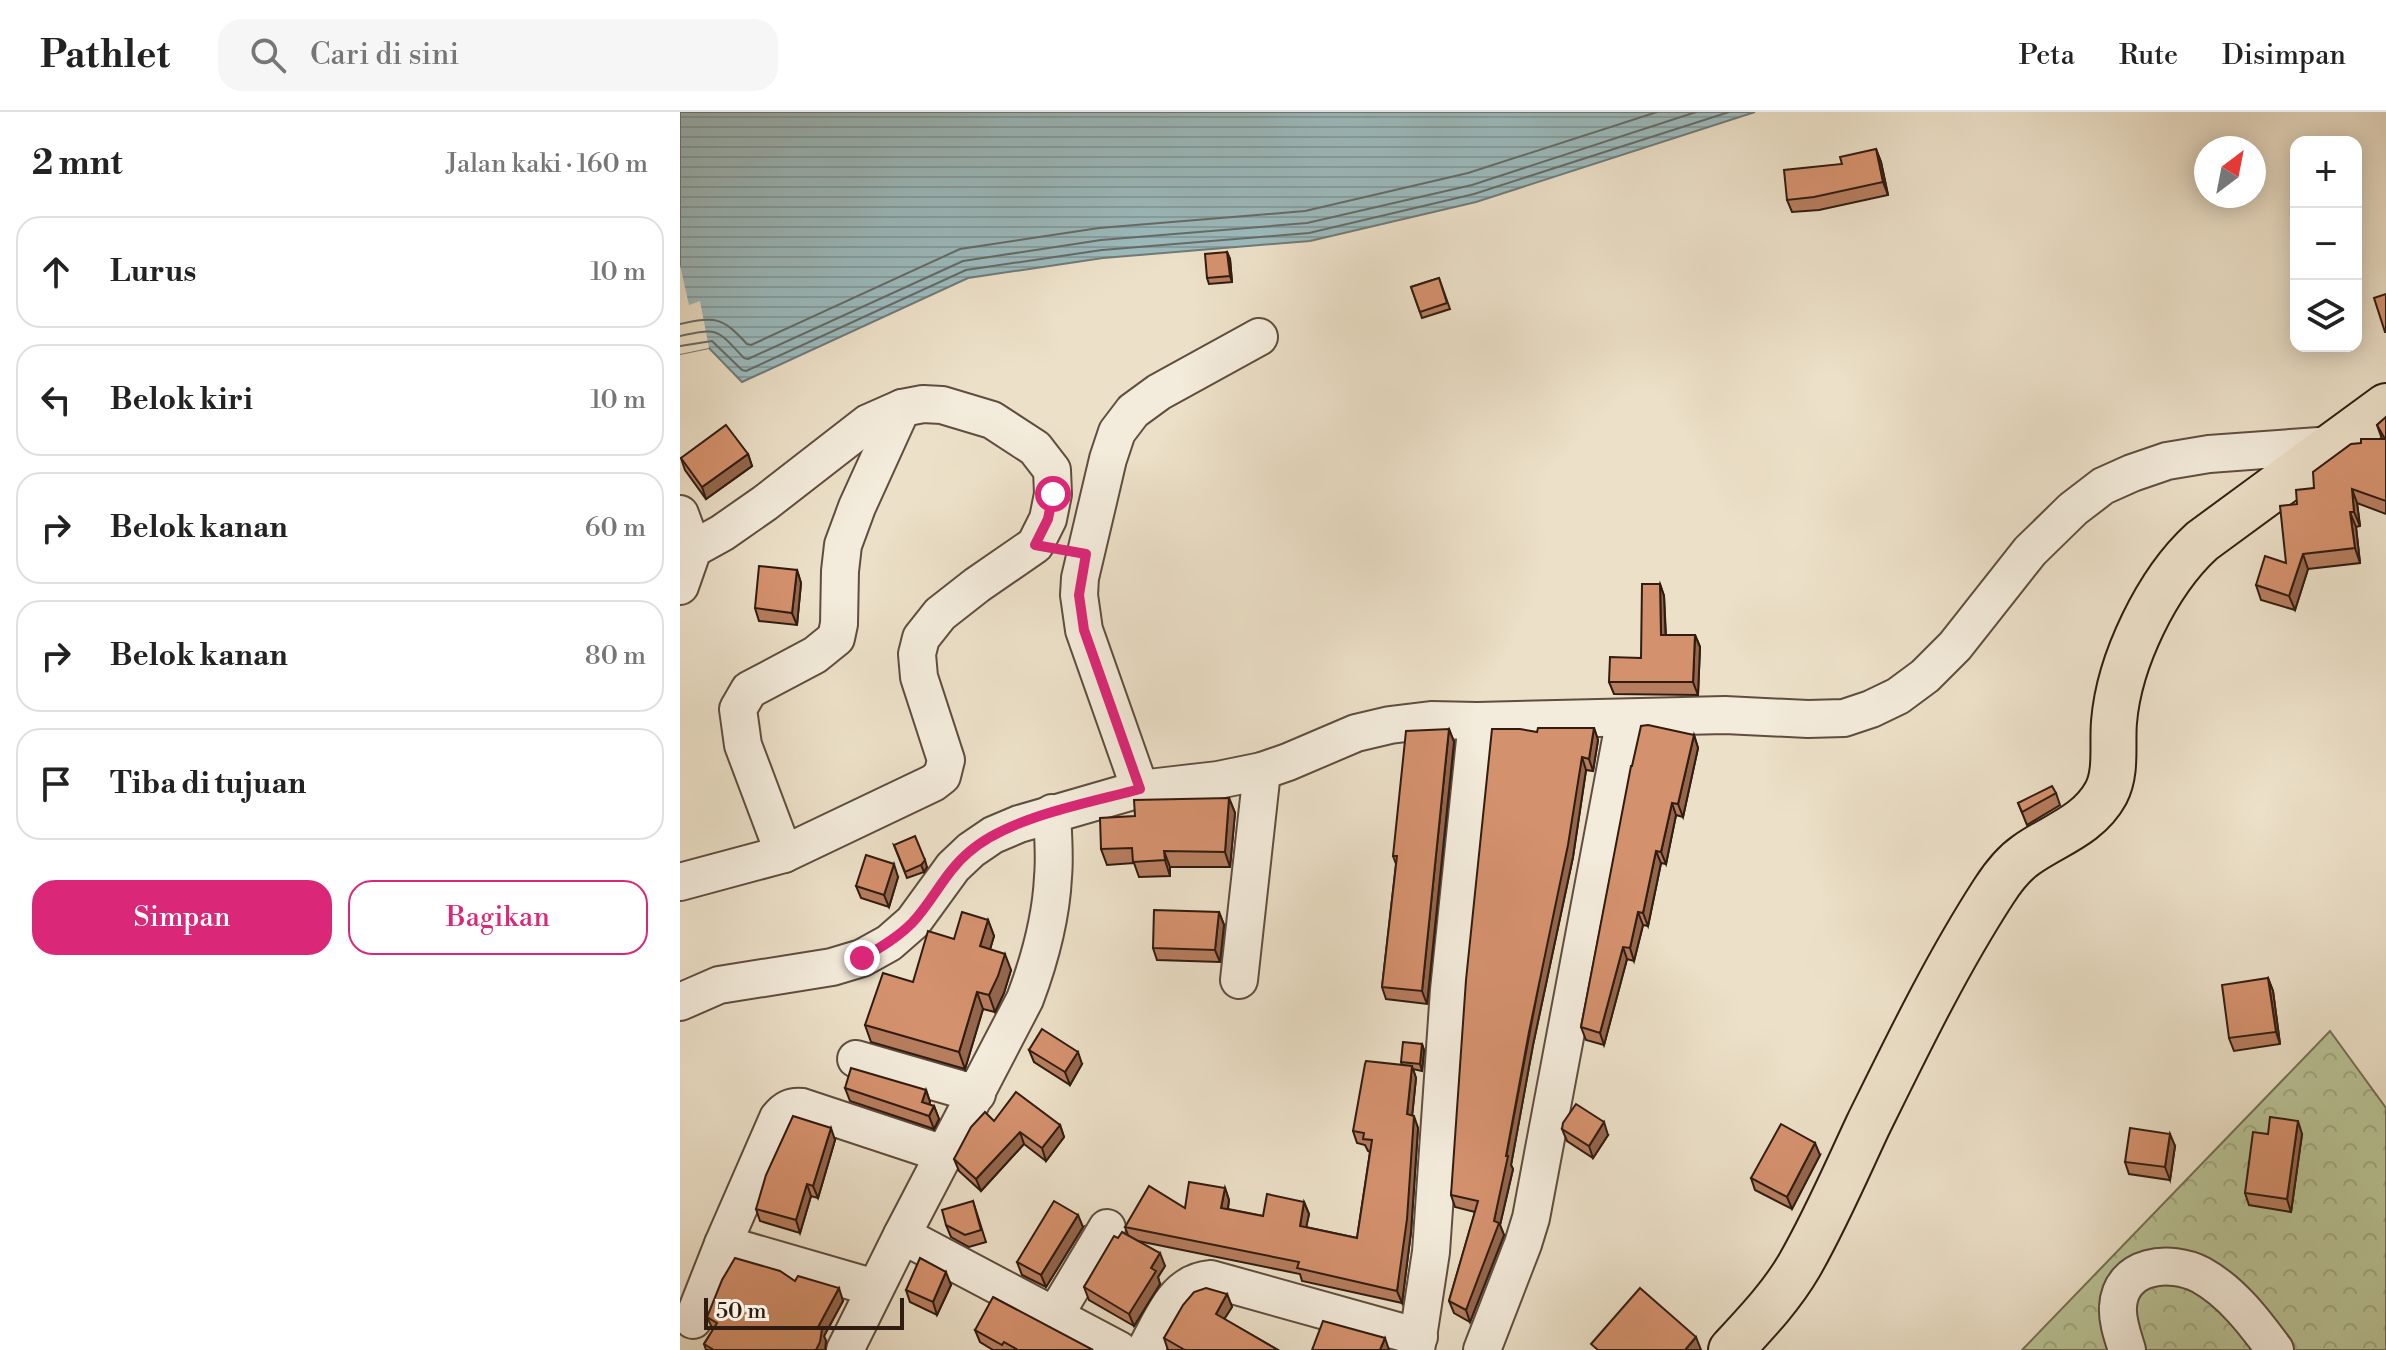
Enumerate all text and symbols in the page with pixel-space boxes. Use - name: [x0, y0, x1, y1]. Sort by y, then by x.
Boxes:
- search box: [218, 19, 778, 91]
- text: Pathlet: [40, 32, 170, 79]
- icon: search: [246, 33, 290, 77]
- text: Cari di sini: [310, 36, 459, 74]
- text: Peta: [2019, 38, 2075, 73]
- text: Rute: [2119, 38, 2178, 73]
- text: Disimpan: [2222, 38, 2346, 73]
- north arrow: [2194, 136, 2266, 208]
- map controls: [2290, 136, 2362, 352]
- button: +: [2290, 136, 2362, 208]
- text: 2 mnt: [32, 143, 123, 185]
- text: Jalan kaki · 160 m: [446, 148, 648, 180]
- button: −: [2290, 208, 2362, 280]
- icon: ahead: [34, 250, 78, 294]
- text: Lurus: [110, 253, 196, 291]
- text: 10 m: [590, 256, 646, 288]
- button: layers: [2290, 280, 2362, 352]
- icon: left: [34, 378, 78, 422]
- text: Belok kiri: [110, 381, 253, 419]
- text: 10 m: [590, 384, 646, 416]
- route start: [1035, 476, 1071, 512]
- icon: right: [34, 506, 78, 550]
- text: Belok kanan: [110, 509, 288, 547]
- text: 60 m: [585, 512, 646, 544]
- icon: right: [34, 634, 78, 678]
- text: Belok kanan: [110, 637, 288, 675]
- text: 80 m: [585, 640, 646, 672]
- icon: arrive: [34, 762, 78, 806]
- text: Tiba di tujuan: [110, 765, 306, 803]
- button: Simpan: [32, 880, 332, 955]
- button: Bagikan: [348, 880, 648, 955]
- route end: [844, 940, 880, 976]
- scale bar: [704, 1294, 904, 1330]
- text: 50 m: [716, 1298, 767, 1325]

